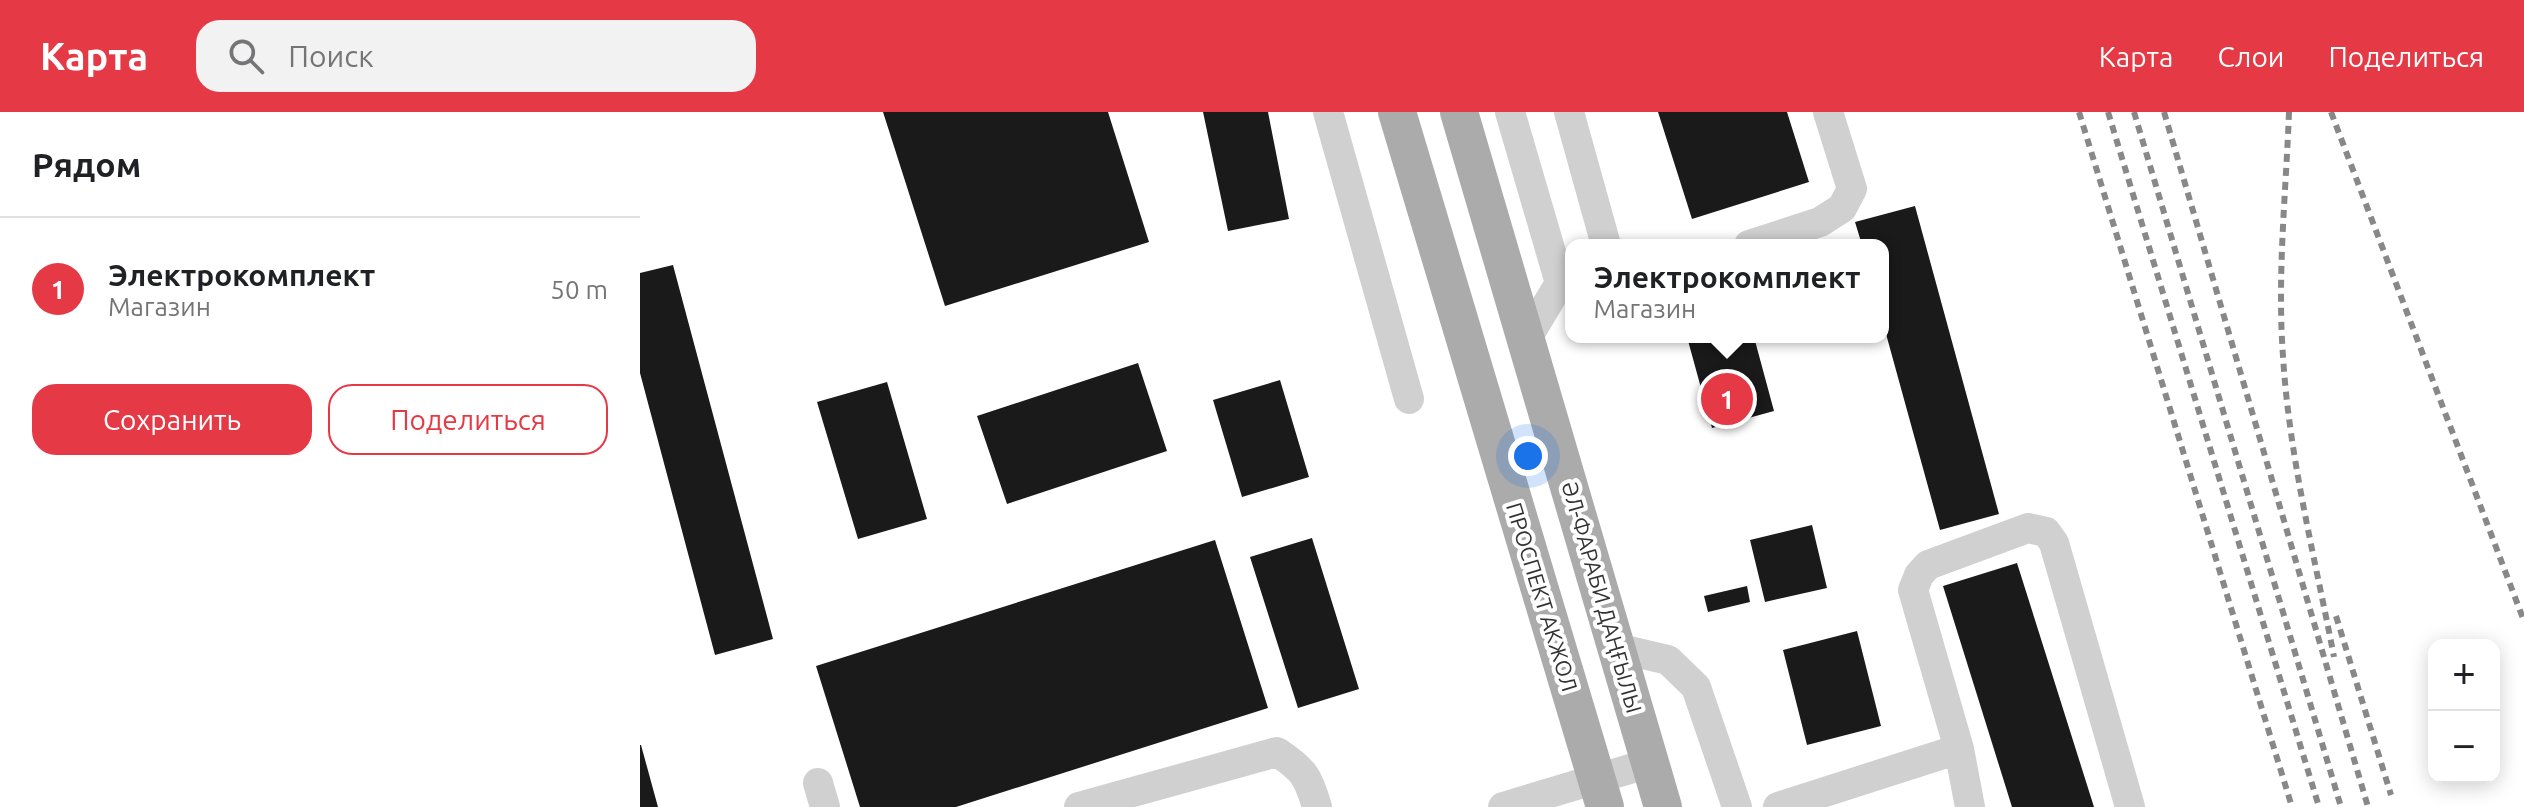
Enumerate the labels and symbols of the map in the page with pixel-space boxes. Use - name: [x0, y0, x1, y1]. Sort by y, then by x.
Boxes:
- pin: 1: [1701, 369, 1753, 429]
- your location: [1508, 436, 1548, 476]
- street label: ӘЛ-ФАРАБИ ДАҢҒЫЛЫ: [1557, 478, 1648, 716]
- street label: ПРОСПЕКТ АКЖОЛ: [1502, 499, 1583, 694]

